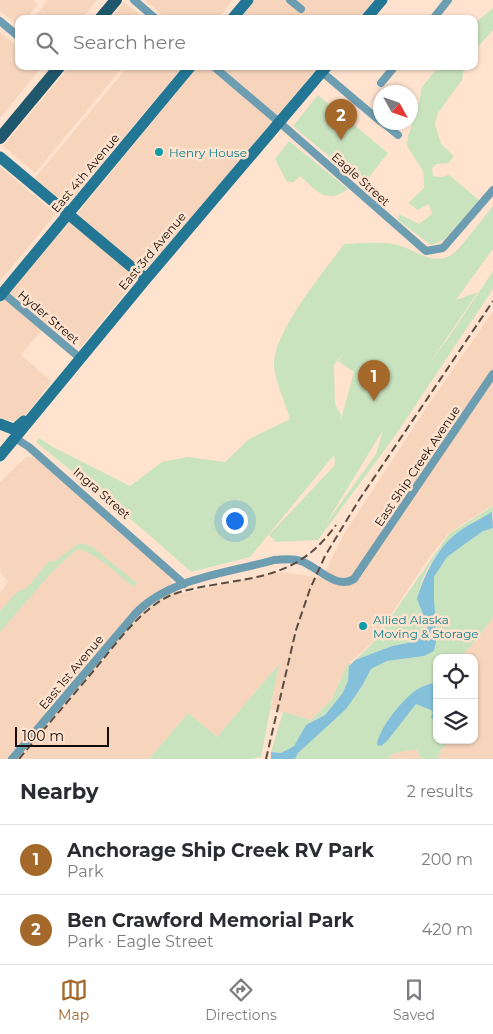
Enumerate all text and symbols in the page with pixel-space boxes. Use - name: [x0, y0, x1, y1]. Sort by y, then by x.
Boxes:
- search box: [15, 15, 478, 70]
- icon: search: [33, 29, 61, 57]
- text: Search here: [73, 31, 186, 54]
- north arrow: [373, 85, 418, 130]
- pin: 2: [325, 99, 357, 140]
- street label: East 4th Avenue: [48, 131, 122, 215]
- place label: Henry House: [169, 145, 247, 160]
- marker: Henry House: [153, 146, 165, 158]
- street label: Eagle Street: [329, 149, 393, 209]
- street label: East 3rd Avenue: [115, 209, 189, 293]
- street label: Hyder Street: [15, 287, 83, 347]
- pin: 1: [358, 360, 390, 401]
- street label: East Ship Creek Avenue: [371, 403, 463, 529]
- street label: Ingra Street: [70, 464, 134, 522]
- your location: [222, 508, 248, 534]
- place label: Allied Alaska Moving & Storage: [373, 612, 479, 641]
- marker: Allied Alaska Moving & Storage: [357, 620, 369, 632]
- street label: East 1st Avenue: [36, 632, 106, 712]
- map controls: [433, 654, 478, 744]
- button: locate: [433, 654, 478, 699]
- button: layers: [433, 699, 478, 744]
- scale bar: [15, 724, 109, 747]
- text: 100 m: [22, 727, 64, 745]
- text: Nearby: [20, 779, 99, 804]
- text: 2 results: [407, 782, 473, 801]
- text: Anchorage Ship Creek RV Park: [67, 839, 374, 862]
- text: 1: [33, 850, 39, 869]
- text: 200 m: [422, 850, 473, 869]
- text: Park: [67, 862, 104, 881]
- text: Ben Crawford Memorial Park: [67, 909, 354, 932]
- text: 2: [31, 920, 41, 939]
- text: 420 m: [422, 920, 473, 939]
- text: Park · Eagle Street: [67, 932, 213, 951]
- tab: Map: [58, 976, 89, 1024]
- tab: Directions: [205, 976, 277, 1024]
- tab: Saved: [393, 976, 435, 1024]

